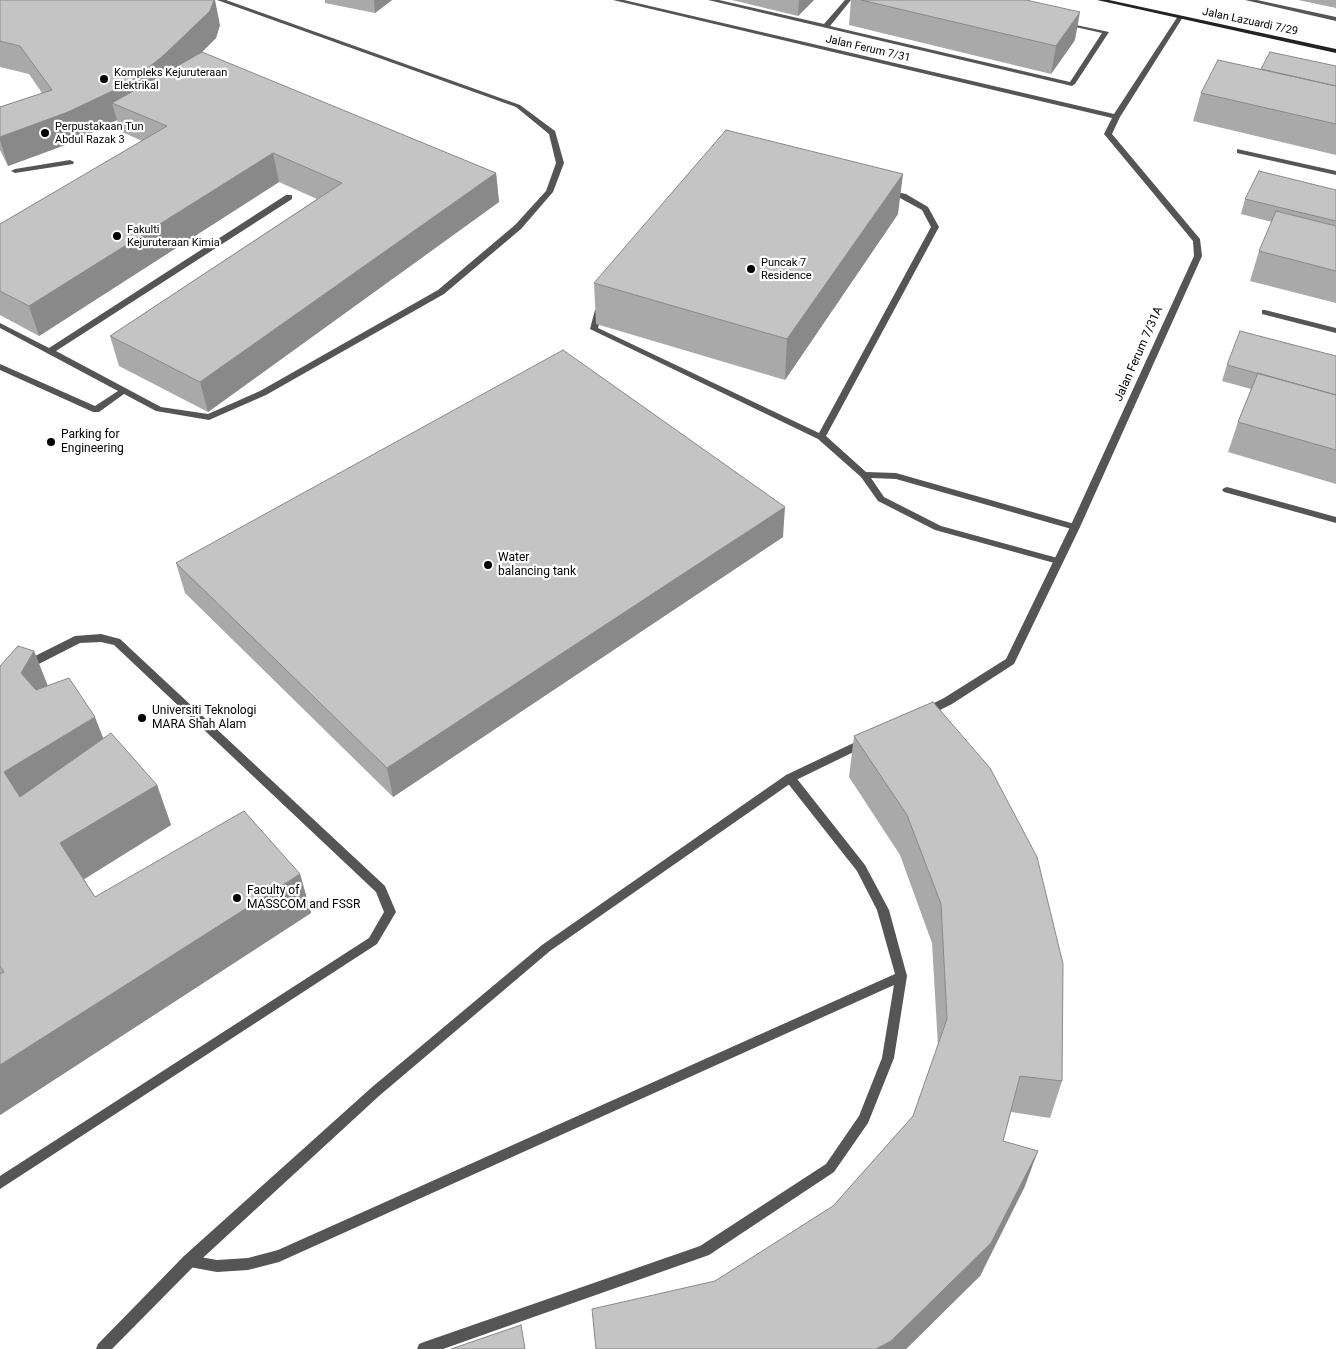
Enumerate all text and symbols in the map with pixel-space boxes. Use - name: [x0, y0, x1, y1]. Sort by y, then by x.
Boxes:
- street label: Jalan Lazuardi 7/29: [1201, 5, 1299, 39]
- street label: Jalan Ferum 7/31: [824, 33, 912, 65]
- place label: Kompleks Kejuruteraan Elektrikal: [114, 66, 227, 92]
- marker: Kompleks Kejuruteraan Elektrikal: [98, 73, 110, 85]
- place label: Perpustakaan Tun Abdul Razak 3: [55, 120, 143, 146]
- marker: Perpustakaan Tun Abdul Razak 3: [39, 127, 51, 139]
- place label: Fakulti Kejuruteraan Kimia: [127, 223, 220, 249]
- marker: Fakulti Kejuruteraan Kimia: [111, 230, 123, 242]
- place label: Puncak 7 Residence: [761, 256, 812, 282]
- marker: Puncak 7 Residence: [745, 263, 757, 275]
- street label: Jalan Ferum 7/31A: [1112, 304, 1166, 404]
- place label: Parking for Engineering: [61, 428, 124, 456]
- marker: Parking for Engineering: [45, 436, 57, 448]
- place label: Water balancing tank: [498, 551, 576, 579]
- marker: Water balancing tank: [482, 559, 494, 571]
- place label: Universiti Teknologi MARA Shah Alam: [152, 704, 256, 732]
- marker: Universiti Teknologi MARA Shah Alam: [136, 712, 148, 724]
- place label: Faculty of MASSCOM and FSSR: [247, 884, 360, 912]
- marker: Faculty of MASSCOM and FSSR: [231, 892, 243, 904]

